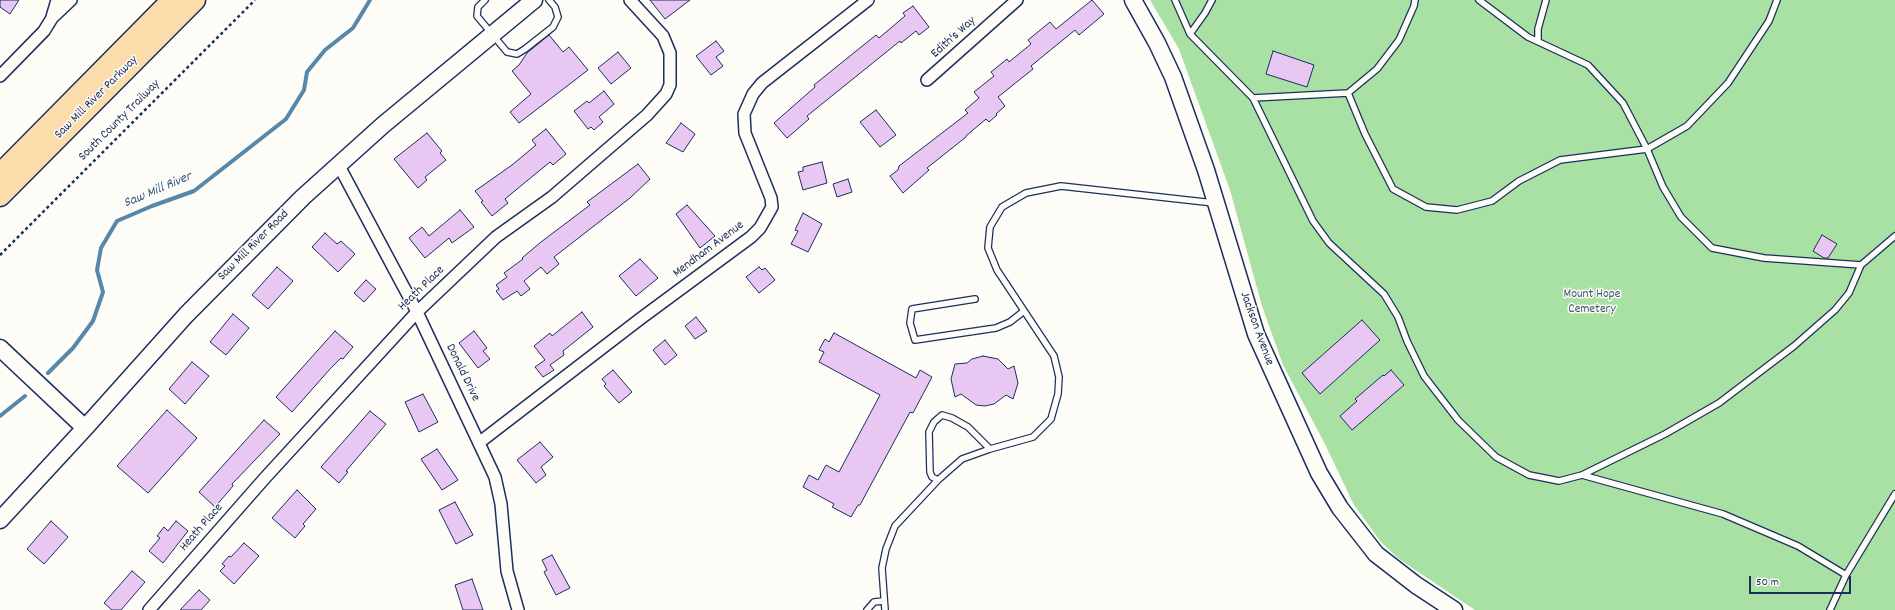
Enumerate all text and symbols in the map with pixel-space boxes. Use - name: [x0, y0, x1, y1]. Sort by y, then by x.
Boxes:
- street label: Edith's Way: [928, 14, 980, 62]
- street label: Saw Mill River Parkway: [52, 53, 142, 143]
- street label: South County Trailway: [76, 77, 164, 165]
- water label: Saw Mill River: [122, 169, 194, 213]
- street label: Saw Mill River Road: [215, 207, 293, 285]
- street label: Mendham Avenue: [670, 218, 748, 282]
- street label: Heath Place: [396, 263, 448, 315]
- park label: Mount Hope Cemetery: [1564, 287, 1620, 318]
- street label: Jackson Avenue: [1235, 290, 1277, 368]
- street label: Donald Drive: [441, 342, 483, 404]
- street label: Heath Place: [177, 501, 227, 555]
- scale bar: [1751, 568, 1853, 594]
- text: 50 m: [1756, 574, 1779, 591]

